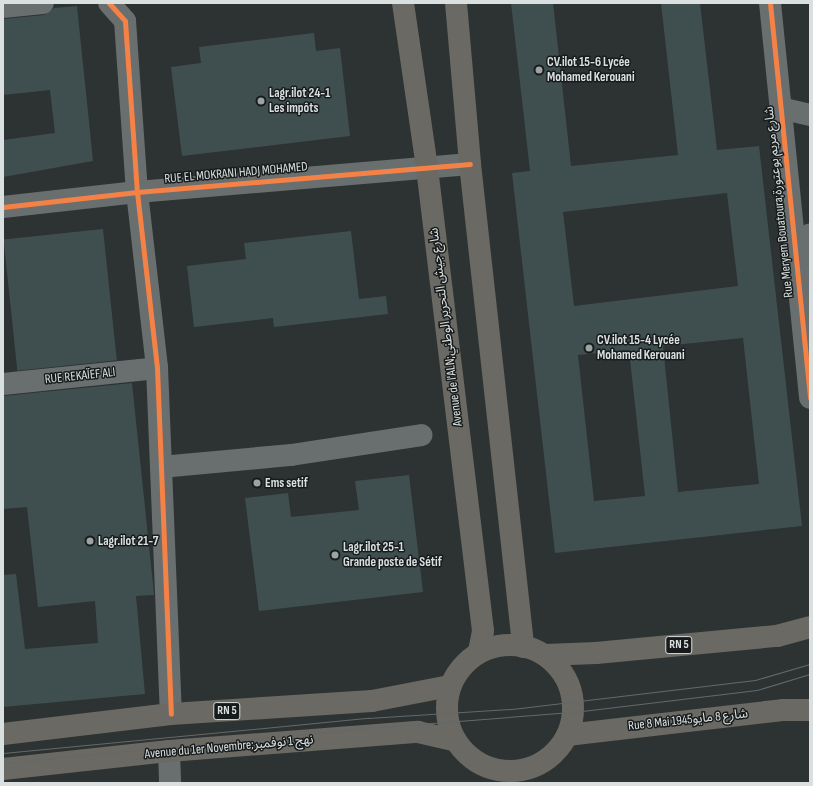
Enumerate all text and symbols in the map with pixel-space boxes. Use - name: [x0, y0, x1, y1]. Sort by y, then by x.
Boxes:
- place label: CV.ilot 15-6 Lycée Mohamed Kerouani: [547, 55, 635, 86]
- marker: CV.ilot 15-6 Lycée Mohamed Kerouani: [534, 65, 544, 75]
- place label: Lagr.ilot 24-1 Les impôts: [269, 86, 330, 117]
- marker: Lagr.ilot 24-1 Les impôts: [256, 96, 266, 106]
- street label: Rue Meryem Bouatoura;شارع مريم بوعتورة: [761, 106, 797, 298]
- street label: RUE EL MOKRANI HADJ MOHAMED: [164, 159, 308, 187]
- street label: Avenue de l'ALN;شارع جيش التحرير الوطني: [426, 227, 466, 427]
- place label: CV.ilot 15-4 Lycée Mohamed Kerouani: [597, 333, 685, 364]
- marker: CV.ilot 15-4 Lycée Mohamed Kerouani: [584, 343, 594, 353]
- street label: RUE REKAÏEF ALI: [44, 365, 116, 387]
- place label: Ems setif: [265, 475, 308, 491]
- marker: Ems setif: [252, 478, 262, 488]
- place label: Lagr.ilot 21-7: [98, 533, 158, 549]
- marker: Lagr.ilot 21-7: [85, 536, 95, 546]
- place label: Lagr.ilot 25-1 Grande poste de Sétif: [343, 540, 442, 571]
- marker: Lagr.ilot 25-1 Grande poste de Sétif: [330, 550, 340, 560]
- road number: RN 5: [665, 635, 693, 655]
- road number: RN 5: [213, 701, 241, 721]
- street label: Rue 8 Mai شارع 8 مايو1945: [627, 706, 749, 734]
- street label: Avenue du 1er Novembre;نهج 1 نوفمبر: [144, 732, 314, 762]

